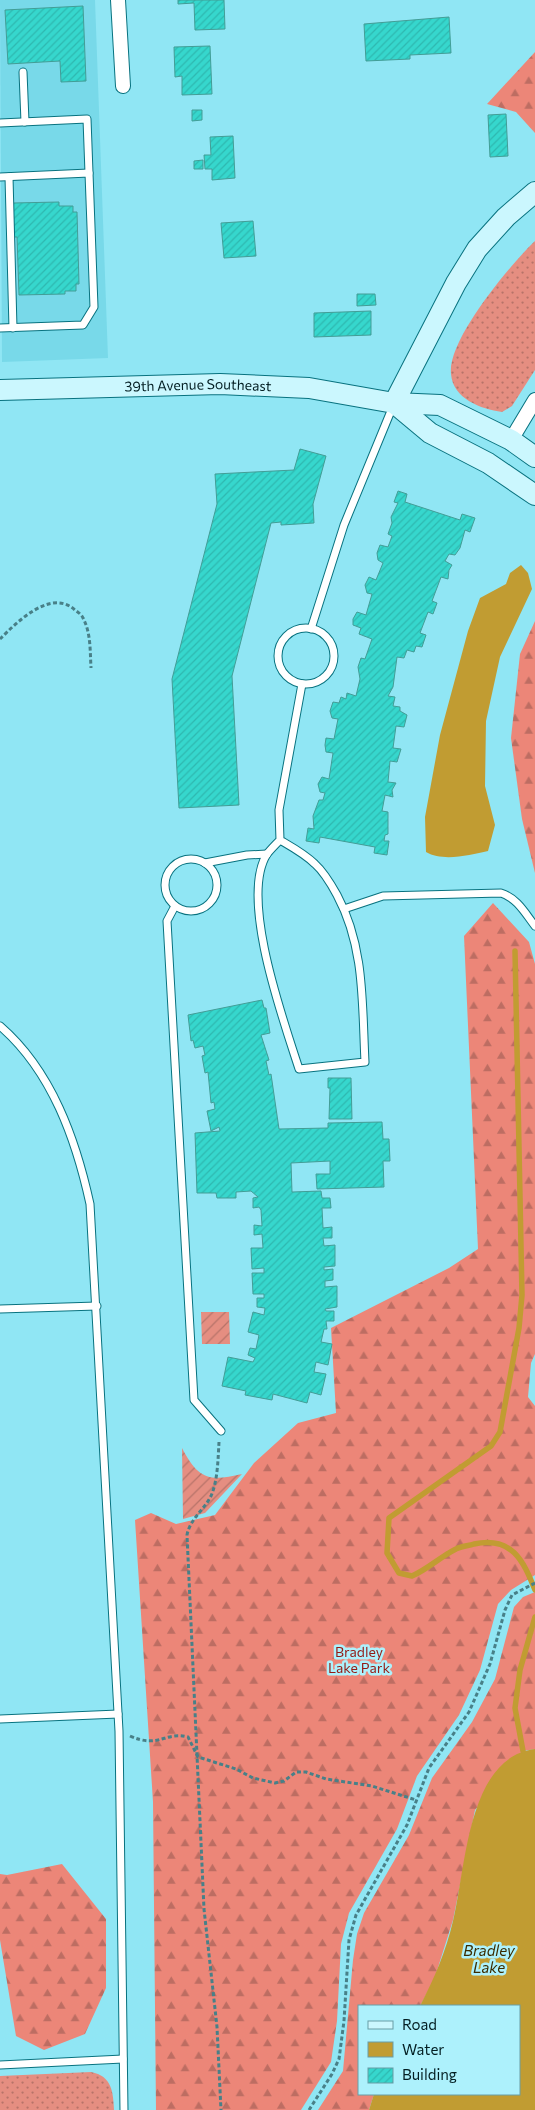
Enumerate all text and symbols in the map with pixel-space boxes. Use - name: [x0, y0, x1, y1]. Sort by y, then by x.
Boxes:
- street label: 39th Avenue Southeast: [124, 375, 272, 395]
- park label: Bradley Lake Park: [328, 1643, 390, 1676]
- water label: Bradley Lake: [463, 1941, 516, 1976]
- legend: [358, 2005, 520, 2095]
- text: Road: [402, 2015, 437, 2033]
- text: Water: [402, 2040, 444, 2058]
- text: Building: [402, 2065, 457, 2083]

